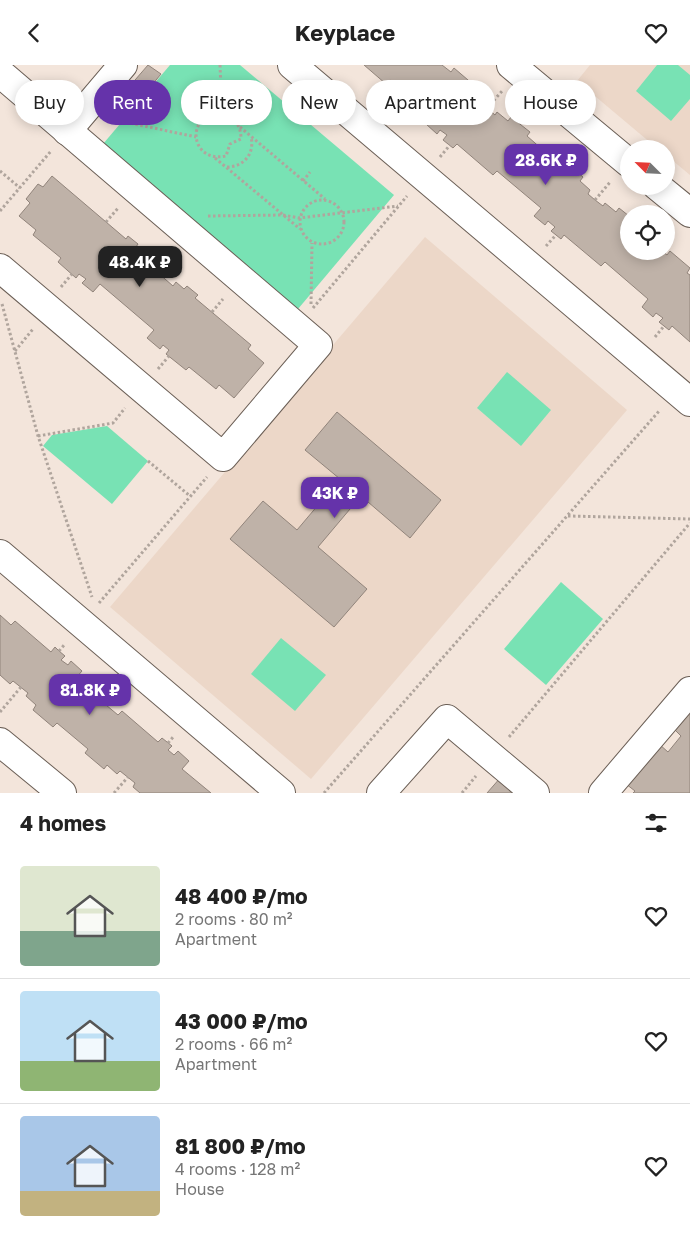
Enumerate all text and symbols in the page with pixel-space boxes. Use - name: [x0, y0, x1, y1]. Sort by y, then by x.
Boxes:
- icon: back: [20, 19, 48, 47]
- text: Keyplace: [295, 19, 395, 46]
- icon: heart: [642, 19, 670, 47]
- chip: Buy: [15, 80, 84, 125]
- chip: Rent: [94, 80, 171, 125]
- chip: Filters: [181, 80, 272, 125]
- chip: New: [282, 80, 356, 125]
- chip: Apartment: [366, 80, 495, 125]
- chip: House: [505, 80, 596, 125]
- north arrow: [620, 140, 675, 195]
- map controls: [620, 140, 675, 260]
- pin: 28.6K ₽: [500, 143, 592, 186]
- text: 28.6K ₽: [515, 150, 577, 170]
- button: locate: [620, 205, 675, 260]
- pin: 48.4K ₽: [94, 245, 186, 288]
- text: 48.4K ₽: [109, 252, 171, 272]
- pin: 43K ₽: [300, 477, 370, 519]
- text: 43K ₽: [312, 483, 358, 503]
- pin: 81.8K ₽: [44, 673, 136, 716]
- text: 81.8K ₽: [60, 680, 120, 700]
- icon: filters: [642, 809, 670, 837]
- text: 4 homes: [20, 810, 106, 836]
- text: 48 400 ₽/mo: [175, 883, 308, 909]
- icon: home: [60, 886, 120, 946]
- icon: heart: [642, 902, 670, 930]
- text: 2 rooms · 80 m²: [175, 909, 293, 929]
- text: Apartment: [175, 929, 257, 949]
- text: 43 000 ₽/mo: [175, 1008, 308, 1034]
- icon: home: [60, 1011, 120, 1071]
- icon: heart: [642, 1027, 670, 1055]
- text: 2 rooms · 66 m²: [175, 1034, 292, 1054]
- text: Apartment: [175, 1054, 257, 1074]
- text: 81 800 ₽/mo: [175, 1133, 306, 1159]
- icon: home: [60, 1136, 120, 1196]
- icon: heart: [642, 1152, 670, 1180]
- text: 4 rooms · 128 m²: [175, 1159, 300, 1179]
- text: House: [175, 1179, 224, 1199]

